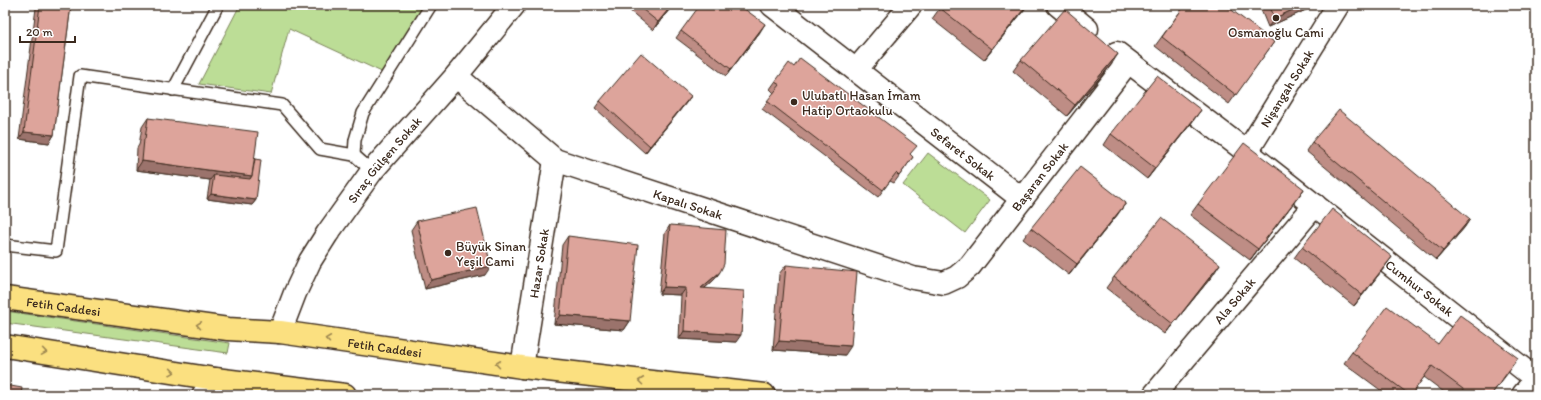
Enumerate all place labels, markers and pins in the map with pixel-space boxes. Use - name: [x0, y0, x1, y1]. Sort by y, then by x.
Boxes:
- marker: Osmanoğlu Cami: [1271, 13, 1281, 23]
- place label: Osmanoğlu Cami: [1228, 25, 1324, 40]
- place label: Ulubatlı Hasan İmam Hatip Ortaokulu: [802, 88, 921, 118]
- marker: Ulubatlı Hasan İmam Hatip Ortaokulu: [789, 97, 799, 107]
- place label: Büyük Sinan Yeşil Cami: [456, 239, 527, 269]
- marker: Büyük Sinan Yeşil Cami: [443, 248, 453, 258]

